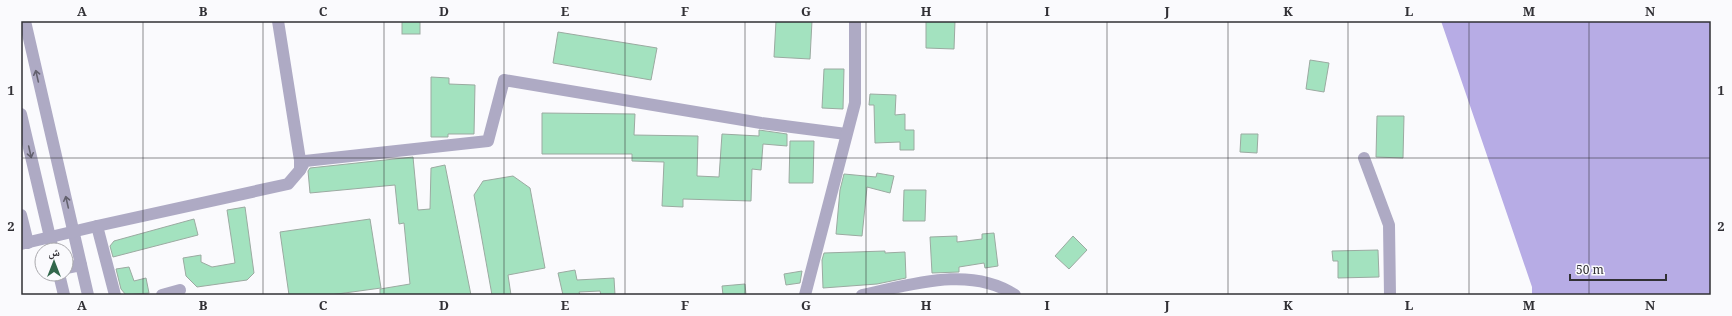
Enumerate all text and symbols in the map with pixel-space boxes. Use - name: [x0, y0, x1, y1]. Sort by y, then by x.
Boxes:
- text: A: [77, 2, 87, 20]
- text: B: [199, 2, 208, 20]
- text: C: [319, 2, 328, 20]
- text: D: [439, 2, 449, 20]
- text: E: [561, 2, 570, 20]
- text: F: [681, 2, 689, 20]
- text: G: [801, 2, 811, 20]
- text: H: [921, 2, 932, 20]
- text: I: [1044, 2, 1050, 20]
- text: J: [1163, 2, 1170, 20]
- text: K: [1283, 2, 1293, 20]
- text: L: [1405, 2, 1414, 20]
- text: M: [1523, 2, 1536, 20]
- text: N: [1645, 2, 1656, 20]
- one-way arrow: [33, 70, 41, 83]
- text: 1: [7, 81, 15, 99]
- text: 1: [1717, 81, 1725, 99]
- one-way arrow: [26, 145, 34, 158]
- one-way arrow: [62, 196, 70, 209]
- text: 2: [7, 217, 15, 235]
- text: 2: [1717, 217, 1725, 235]
- north arrow: [34, 242, 74, 282]
- text: ش: [48, 244, 60, 260]
- scale bar: [1570, 256, 1666, 282]
- text: 50 m: [1576, 261, 1604, 278]
- text: A: [77, 296, 87, 314]
- text: B: [199, 296, 208, 314]
- text: C: [319, 296, 328, 314]
- text: D: [439, 296, 449, 314]
- text: E: [561, 296, 570, 314]
- text: F: [681, 296, 689, 314]
- text: G: [801, 296, 811, 314]
- text: H: [921, 296, 932, 314]
- text: I: [1044, 296, 1050, 314]
- text: J: [1163, 296, 1170, 314]
- text: K: [1283, 296, 1293, 314]
- text: L: [1405, 296, 1414, 314]
- text: M: [1523, 296, 1536, 314]
- text: N: [1645, 296, 1656, 314]

